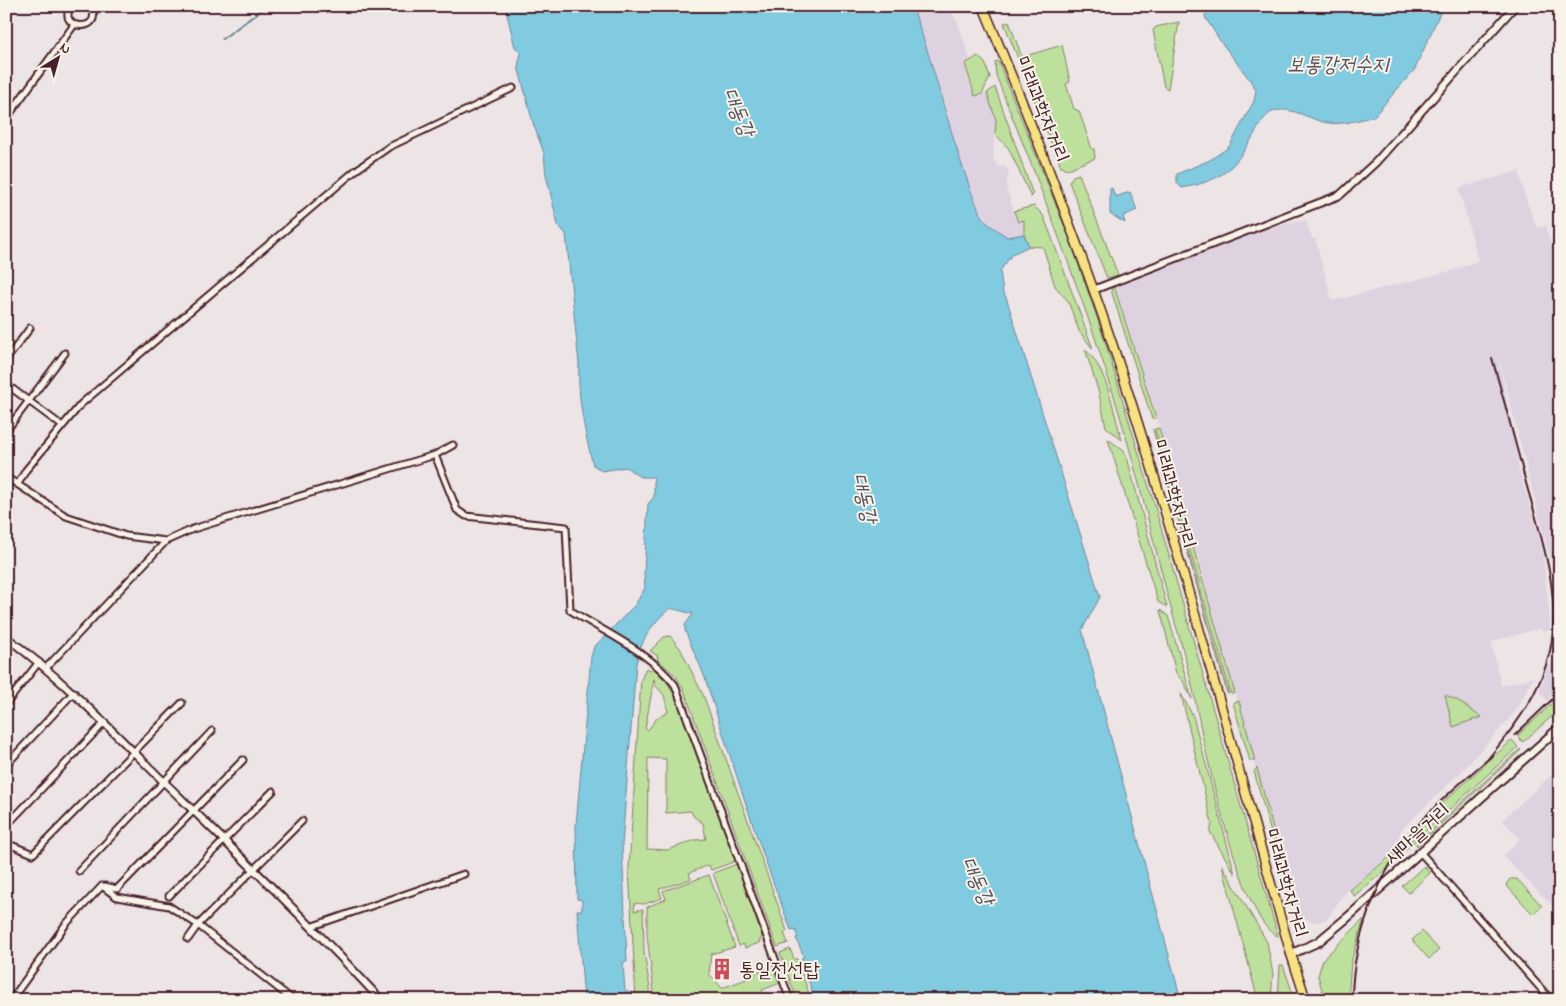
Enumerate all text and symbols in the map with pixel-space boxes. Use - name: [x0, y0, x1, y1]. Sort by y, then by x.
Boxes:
- north arrow: [32, 32, 82, 82]
- text: N: [55, 38, 75, 60]
- water label: 보통강저수지: [1287, 51, 1391, 81]
- street label: 미래과학자거리: [1006, 52, 1075, 168]
- water label: 대동강: [713, 84, 762, 144]
- street label: 미래과학자거리: [1143, 437, 1202, 553]
- water label: 대동강: [843, 470, 884, 529]
- street label: 새마을거리: [1379, 797, 1458, 873]
- street label: 미래과학자거리: [1255, 826, 1314, 942]
- water label: 대동강: [952, 853, 1001, 913]
- building icon: 통일전선탑: [709, 956, 735, 982]
- place label: 통일전선탑: [739, 957, 819, 986]

